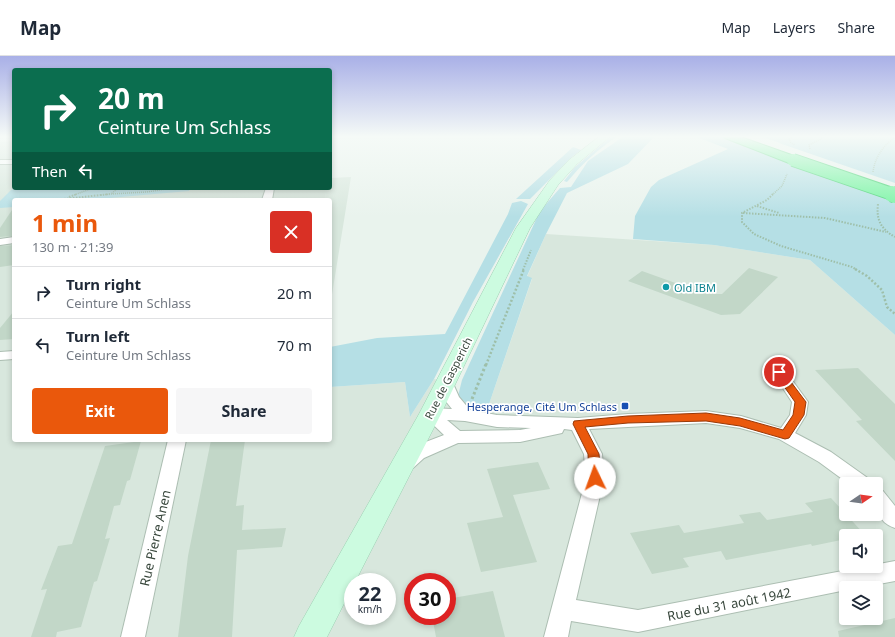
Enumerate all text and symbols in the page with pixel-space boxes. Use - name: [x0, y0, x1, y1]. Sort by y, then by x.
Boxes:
- text: Map: [20, 15, 61, 41]
- text: Map: [722, 18, 751, 37]
- text: Layers: [773, 18, 815, 37]
- text: Share: [837, 18, 875, 37]
- text: 20 m: [98, 79, 165, 117]
- icon: right: [32, 84, 84, 136]
- text: Ceinture Um Schlass: [98, 115, 271, 139]
- icon: left: [75, 160, 97, 182]
- text: Then: [32, 161, 67, 181]
- text: 1 min: [32, 206, 98, 239]
- button: close: [270, 211, 312, 253]
- text: 130 m · 21:39: [32, 238, 113, 256]
- text: Turn right: [66, 274, 141, 294]
- place label: Old IBM: [674, 280, 716, 295]
- icon: right: [32, 282, 54, 304]
- marker: Old IBM: [661, 282, 671, 292]
- text: 20 m: [277, 283, 312, 303]
- text: Ceinture Um Schlass: [66, 294, 191, 312]
- text: Turn left: [66, 326, 130, 346]
- icon: left: [32, 334, 54, 356]
- street label: Rue de Gasperich: [421, 334, 475, 422]
- text: 70 m: [277, 335, 312, 355]
- text: Ceinture Um Schlass: [66, 346, 191, 364]
- pin: [762, 355, 796, 389]
- icon: arrive: [768, 361, 790, 383]
- button: Exit: [32, 388, 168, 434]
- button: Share: [176, 388, 312, 434]
- place label: Hesperange, Cité Um Schlass: [467, 399, 617, 414]
- marker: Hesperange, Cité Um Schlass: [620, 401, 630, 411]
- position arrow: [574, 457, 616, 499]
- north arrow: [839, 477, 883, 521]
- map controls: [839, 477, 883, 625]
- street label: Rue Pierre Anen: [135, 488, 175, 588]
- button: sound: [839, 529, 883, 573]
- speed limit sign: 30: [404, 573, 456, 625]
- text: 22: [359, 580, 381, 607]
- button: layers: [839, 581, 883, 625]
- street label: Rue du 31 août 1942: [666, 583, 792, 625]
- text: km/h: [358, 602, 382, 616]

